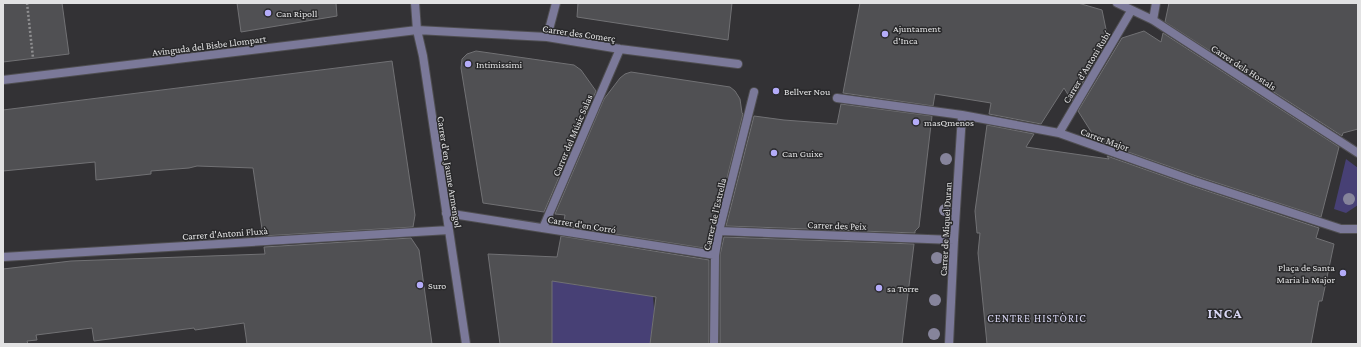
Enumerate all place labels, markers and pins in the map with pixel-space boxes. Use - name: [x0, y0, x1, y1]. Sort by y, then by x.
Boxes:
- marker: Can Ripoll: [263, 8, 273, 18]
- place label: Can Ripoll: [276, 8, 318, 19]
- place label: Ajuntament d'Inca: [893, 23, 941, 46]
- marker: Ajuntament d'Inca: [880, 29, 890, 39]
- marker: Intimissimi: [463, 59, 473, 69]
- place label: Intimissimi: [476, 59, 522, 70]
- marker: Bellver Nou: [771, 86, 781, 96]
- place label: Bellver Nou: [784, 86, 831, 97]
- marker: masQmenos: [911, 117, 921, 127]
- place label: masQmenos: [924, 117, 974, 128]
- marker: Can Guixe: [769, 148, 779, 158]
- place label: Can Guixe: [782, 148, 824, 159]
- place label: Plaça de Santa Maria la Major: [1276, 262, 1335, 286]
- marker: Plaça de Santa Maria la Major: [1338, 268, 1348, 278]
- marker: Suro: [415, 280, 425, 290]
- place label: Suro: [428, 280, 446, 291]
- marker: sa Torre: [874, 283, 884, 293]
- place label: sa Torre: [887, 283, 919, 294]

